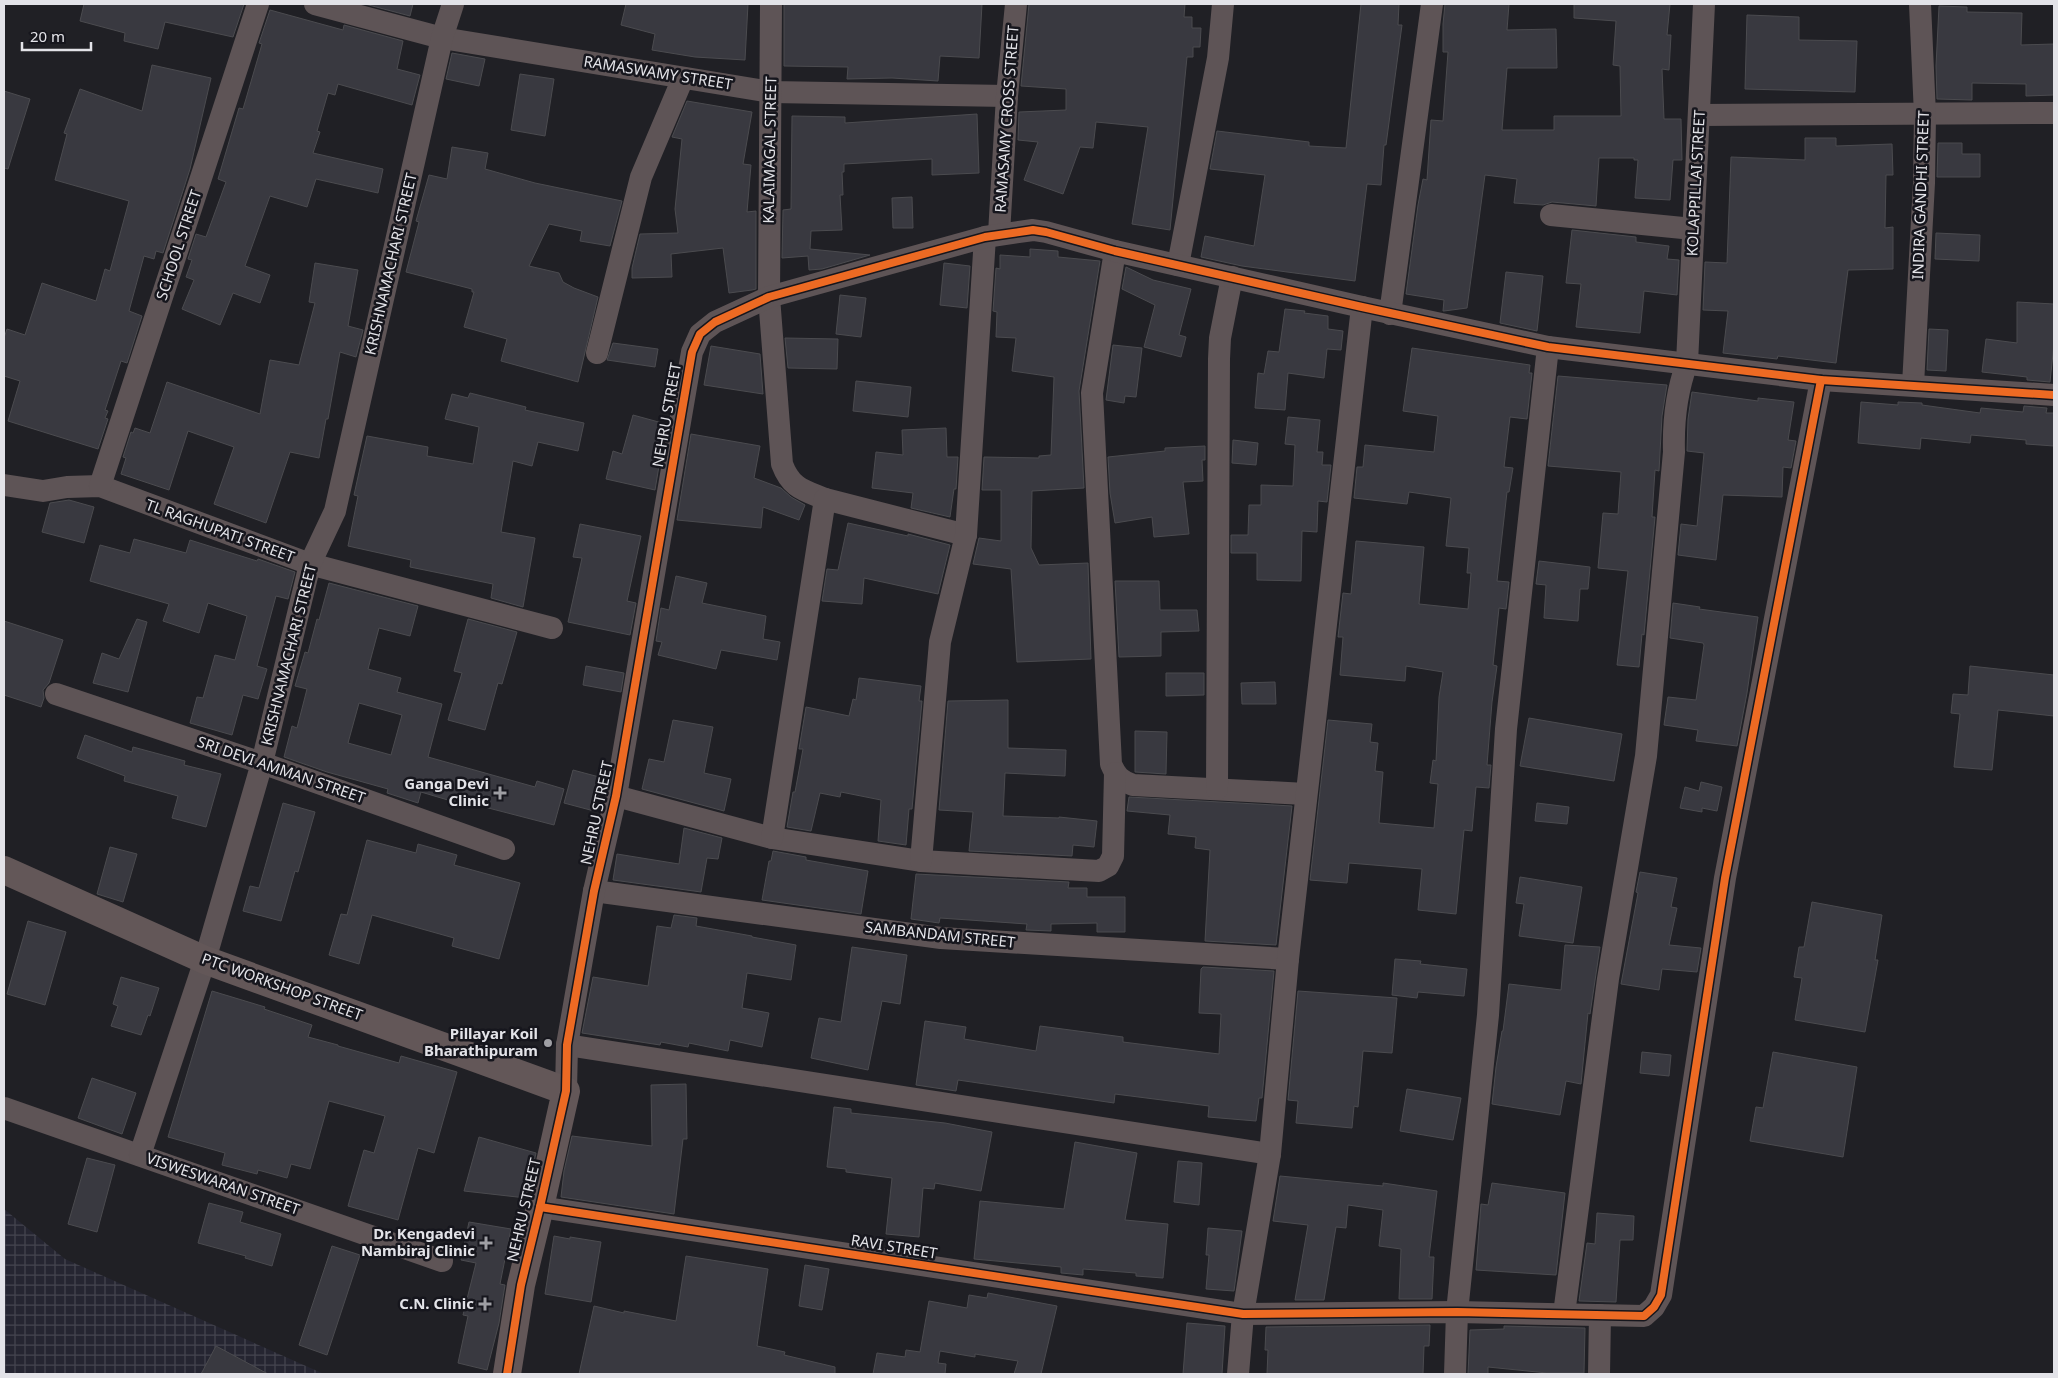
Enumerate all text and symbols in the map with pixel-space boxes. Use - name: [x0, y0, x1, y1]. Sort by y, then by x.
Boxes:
- scale bar: [22, 20, 91, 52]
- street label: RAMASAMY CROSS STREET: [989, 24, 1023, 213]
- text: 20 m: [30, 26, 65, 46]
- street label: RAMASWAMY STREET: [582, 50, 735, 94]
- street label: KALAIMAGAL STREET: [758, 75, 780, 224]
- street label: KOLAPPILLAI STREET: [1681, 109, 1709, 257]
- street label: INDIRA GANDHI STREET: [1907, 109, 1933, 280]
- street label: KRISHNAMACHARI STREET: [359, 170, 421, 357]
- street label: SCHOOL STREET: [151, 186, 206, 302]
- street label: NEHRU STREET: [647, 360, 685, 469]
- street label: TL RAGHUPATI STREET: [143, 494, 298, 567]
- street label: KRISHNAMACHARI STREET: [256, 561, 320, 748]
- street label: SRI DEVI AMMAN STREET: [195, 731, 369, 807]
- street label: NEHRU STREET: [575, 758, 617, 867]
- place label: Ganga Devi Clinic: [404, 773, 489, 810]
- marker: Ganga Devi Clinic: [493, 786, 507, 800]
- street label: SAMBANDAM STREET: [864, 916, 1017, 952]
- street label: PTC WORKSHOP STREET: [199, 948, 366, 1025]
- place label: Pillayar Koil Bharathipuram: [424, 1023, 538, 1060]
- marker: Pillayar Koil Bharathipuram: [542, 1037, 554, 1049]
- street label: VISWESWARAN STREET: [144, 1147, 303, 1219]
- street label: NEHRU STREET: [501, 1155, 545, 1264]
- place label: Dr. Kengadevi Nambiraj Clinic: [361, 1223, 475, 1260]
- street label: RAVI STREET: [850, 1229, 939, 1263]
- marker: Dr. Kengadevi Nambiraj Clinic: [479, 1236, 493, 1250]
- place label: C.N. Clinic: [399, 1293, 474, 1313]
- marker: C.N. Clinic: [478, 1297, 492, 1311]

